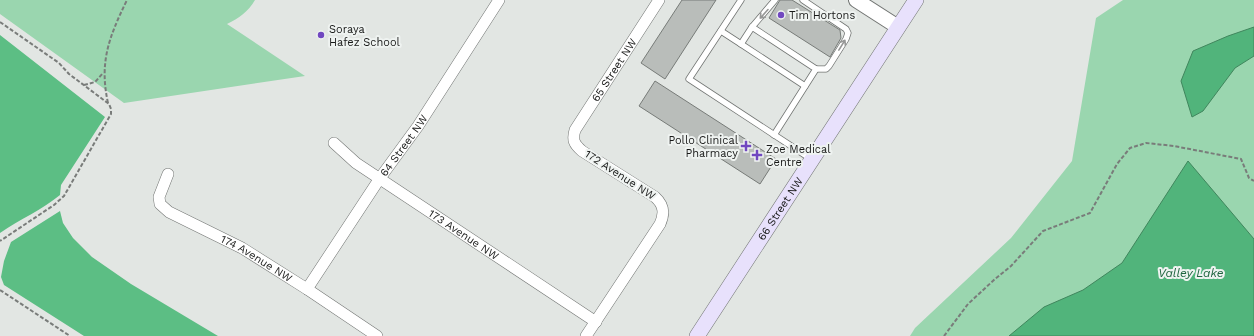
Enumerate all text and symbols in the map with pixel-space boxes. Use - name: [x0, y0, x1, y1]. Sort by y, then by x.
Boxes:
- one-way arrow: [759, 9, 769, 19]
- place label: Tim Hortons: [789, 9, 855, 22]
- marker: Tim Hortons: [776, 10, 786, 20]
- place label: Soraya Hafez School: [329, 23, 401, 49]
- marker: Soraya Hafez School: [316, 30, 326, 40]
- street label: 65 Street NW: [589, 36, 639, 104]
- one-way arrow: [838, 40, 846, 51]
- street label: 64 Street NW: [377, 112, 430, 179]
- place label: Pollo Clinical Pharmacy: [668, 134, 739, 160]
- marker: Pollo Clinical Pharmacy: [741, 141, 751, 151]
- place label: Zoe Medical Centre: [766, 143, 831, 169]
- street label: 172 Avenue NW: [582, 147, 658, 203]
- marker: Zoe Medical Centre: [751, 149, 763, 161]
- street label: 66 Street NW: [755, 174, 806, 243]
- street label: 173 Avenue NW: [426, 206, 502, 263]
- street label: 174 Avenue NW: [219, 232, 295, 285]
- water label: Valley Lake: [1158, 266, 1224, 280]

